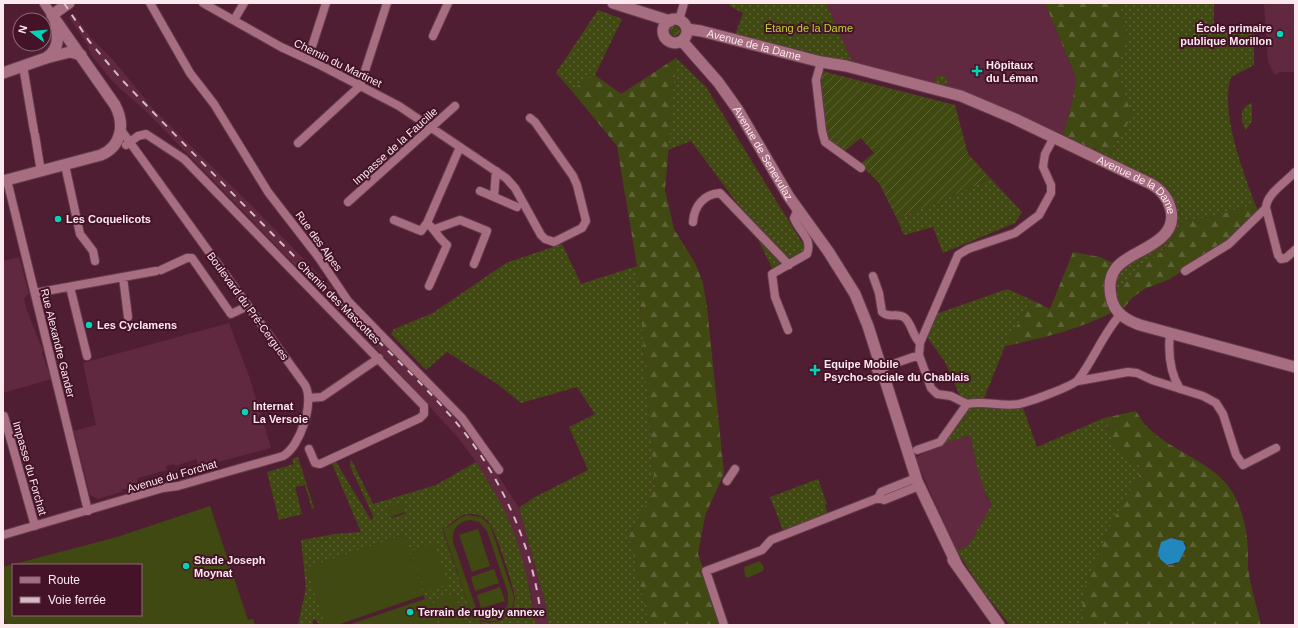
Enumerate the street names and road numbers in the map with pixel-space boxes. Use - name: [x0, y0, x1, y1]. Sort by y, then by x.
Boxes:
- street label: Avenue de la Dame: [706, 27, 802, 63]
- street label: Chemin du Martinet: [292, 37, 384, 89]
- street label: Avenue de Senevulaz: [731, 104, 796, 202]
- street label: Impasse de la Faucille: [350, 105, 440, 187]
- street label: Avenue de la Dame: [1095, 153, 1178, 215]
- street label: Rue des Alpes: [293, 209, 345, 274]
- street label: Boulevard du Pré-Cergues: [205, 250, 291, 363]
- street label: Chemin des Mascottes: [295, 258, 383, 346]
- street label: Rue Alexandre Gander: [39, 287, 77, 399]
- street label: Impasse du Forchat: [11, 420, 49, 516]
- street label: Avenue du Forchat: [126, 457, 218, 495]

